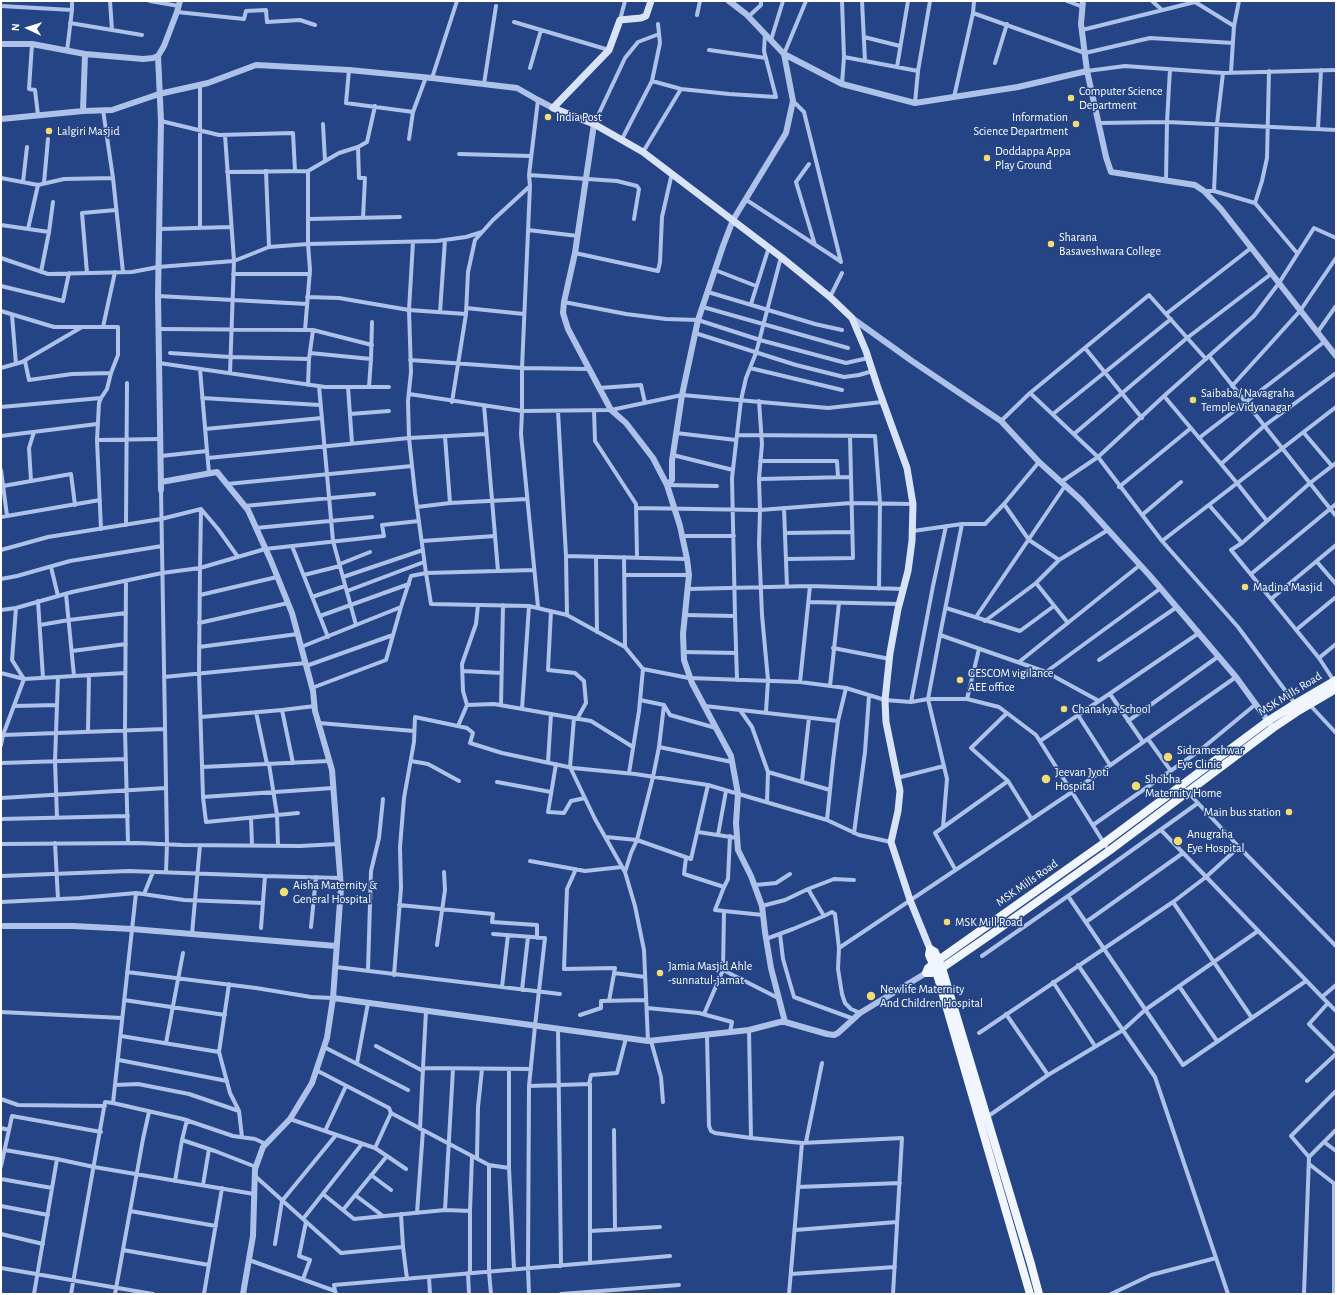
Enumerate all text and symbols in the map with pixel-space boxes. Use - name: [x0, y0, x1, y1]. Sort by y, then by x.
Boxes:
- north arrow: [8, 8, 48, 48]
- text: N: [10, 23, 21, 31]
- place label: Computer Science Department: [1079, 84, 1162, 112]
- marker: Computer Science Department: [1066, 93, 1076, 103]
- place label: India Post: [556, 110, 602, 124]
- place label: Information Science Department: [974, 110, 1068, 138]
- marker: India Post: [543, 112, 553, 122]
- marker: Information Science Department: [1071, 119, 1081, 129]
- place label: Lalgiri Masjid: [57, 124, 120, 138]
- marker: Lalgiri Masjid: [44, 126, 54, 136]
- place label: Doddappa Appa Play Ground: [995, 144, 1071, 172]
- marker: Doddappa Appa Play Ground: [982, 153, 992, 163]
- place label: Sharana Basaveshwara College: [1059, 230, 1161, 258]
- marker: Sharana Basaveshwara College: [1046, 239, 1056, 249]
- place label: Saibaba/ Navagraha Temple Vidyanagar: [1201, 386, 1294, 414]
- marker: Saibaba/ Navagraha Temple Vidyanagar: [1188, 395, 1198, 405]
- place label: Madina Masjid: [1253, 580, 1322, 594]
- marker: Madina Masjid: [1240, 582, 1250, 592]
- place label: GESCOM vigilance AEE office: [968, 666, 1053, 694]
- street label: MSK Mills Road: [1256, 669, 1324, 719]
- marker: GESCOM vigilance AEE office: [955, 675, 965, 685]
- place label: Chanakya School: [1072, 702, 1151, 716]
- marker: Chanakya School: [1059, 704, 1069, 714]
- place label: Sidrameshwar Eye Clinic: [1177, 743, 1244, 771]
- marker: Sidrameshwar Eye Clinic: [1162, 751, 1174, 763]
- place label: Jeevan Jyoti Hospital: [1055, 765, 1109, 793]
- place label: Shobha Maternity Home: [1145, 772, 1222, 800]
- marker: Jeevan Jyoti Hospital: [1040, 773, 1052, 785]
- marker: Shobha Maternity Home: [1130, 780, 1142, 792]
- place label: Main bus station: [1204, 805, 1281, 819]
- marker: Main bus station: [1284, 807, 1294, 817]
- place label: Anugraha Eye Hospital: [1187, 827, 1245, 855]
- marker: Anugraha Eye Hospital: [1172, 835, 1184, 847]
- street label: MSK Mills Road: [993, 856, 1061, 910]
- place label: Aisha Maternity & General Hospital: [293, 878, 377, 906]
- marker: Aisha Maternity & General Hospital: [278, 886, 290, 898]
- place label: MSK Mill Road: [955, 915, 1023, 929]
- marker: MSK Mill Road: [942, 917, 952, 927]
- place label: Jamia Masjid Ahle -sunnatul-jamat: [668, 959, 752, 987]
- marker: Jamia Masjid Ahle -sunnatul-jamat: [655, 968, 665, 978]
- place label: Newlife Maternity And Children Hospital: [880, 982, 983, 1010]
- marker: Newlife Maternity And Children Hospital: [865, 990, 877, 1002]

